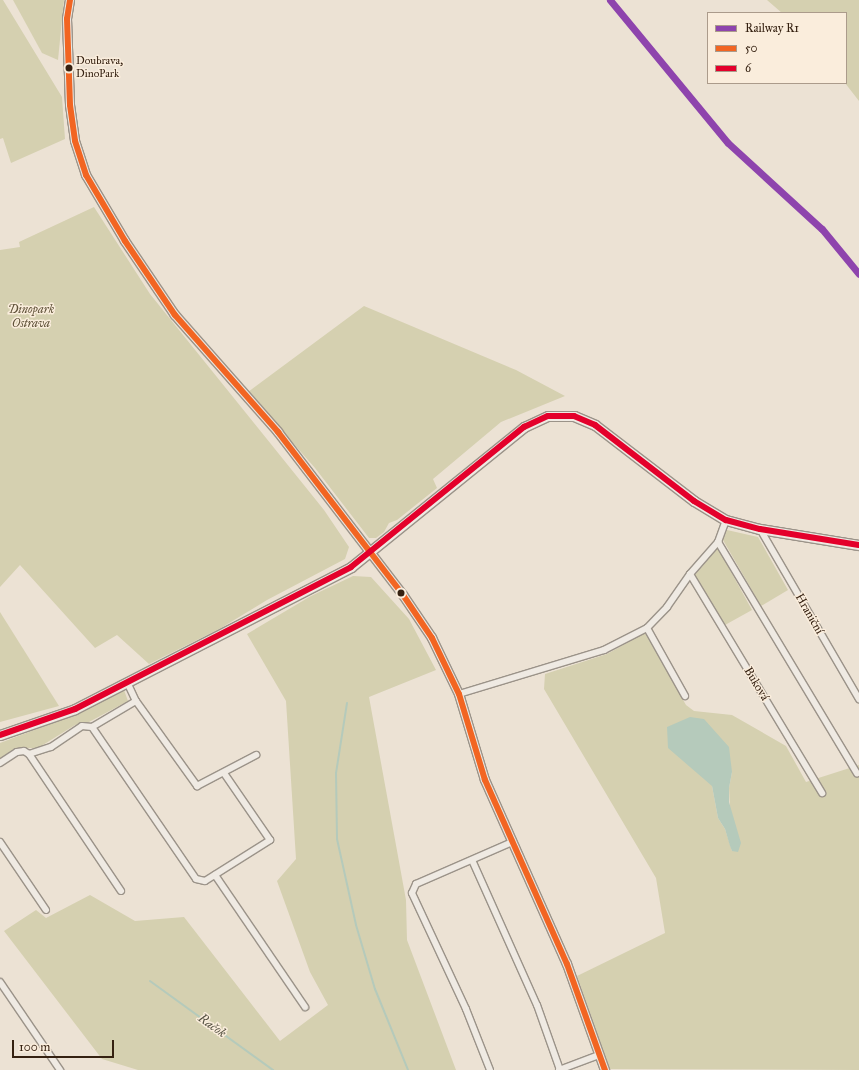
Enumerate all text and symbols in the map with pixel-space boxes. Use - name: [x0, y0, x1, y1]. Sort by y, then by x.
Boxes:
- legend: [707, 12, 847, 84]
- text: Railway R1: [745, 21, 799, 35]
- text: 50: [745, 41, 758, 55]
- place label: Doubrava, DinoPark: [76, 55, 123, 81]
- text: 6: [745, 61, 751, 75]
- marker: Doubrava, DinoPark: [64, 63, 74, 73]
- park label: Dinopark Ostrava: [8, 303, 54, 331]
- unlabelled marker: [396, 588, 406, 598]
- street label: Hraniční: [792, 591, 826, 637]
- street label: Buková: [740, 665, 772, 703]
- water label: Račok: [195, 1011, 229, 1041]
- scale bar: [14, 1032, 116, 1058]
- text: 100 m: [19, 1040, 50, 1054]

